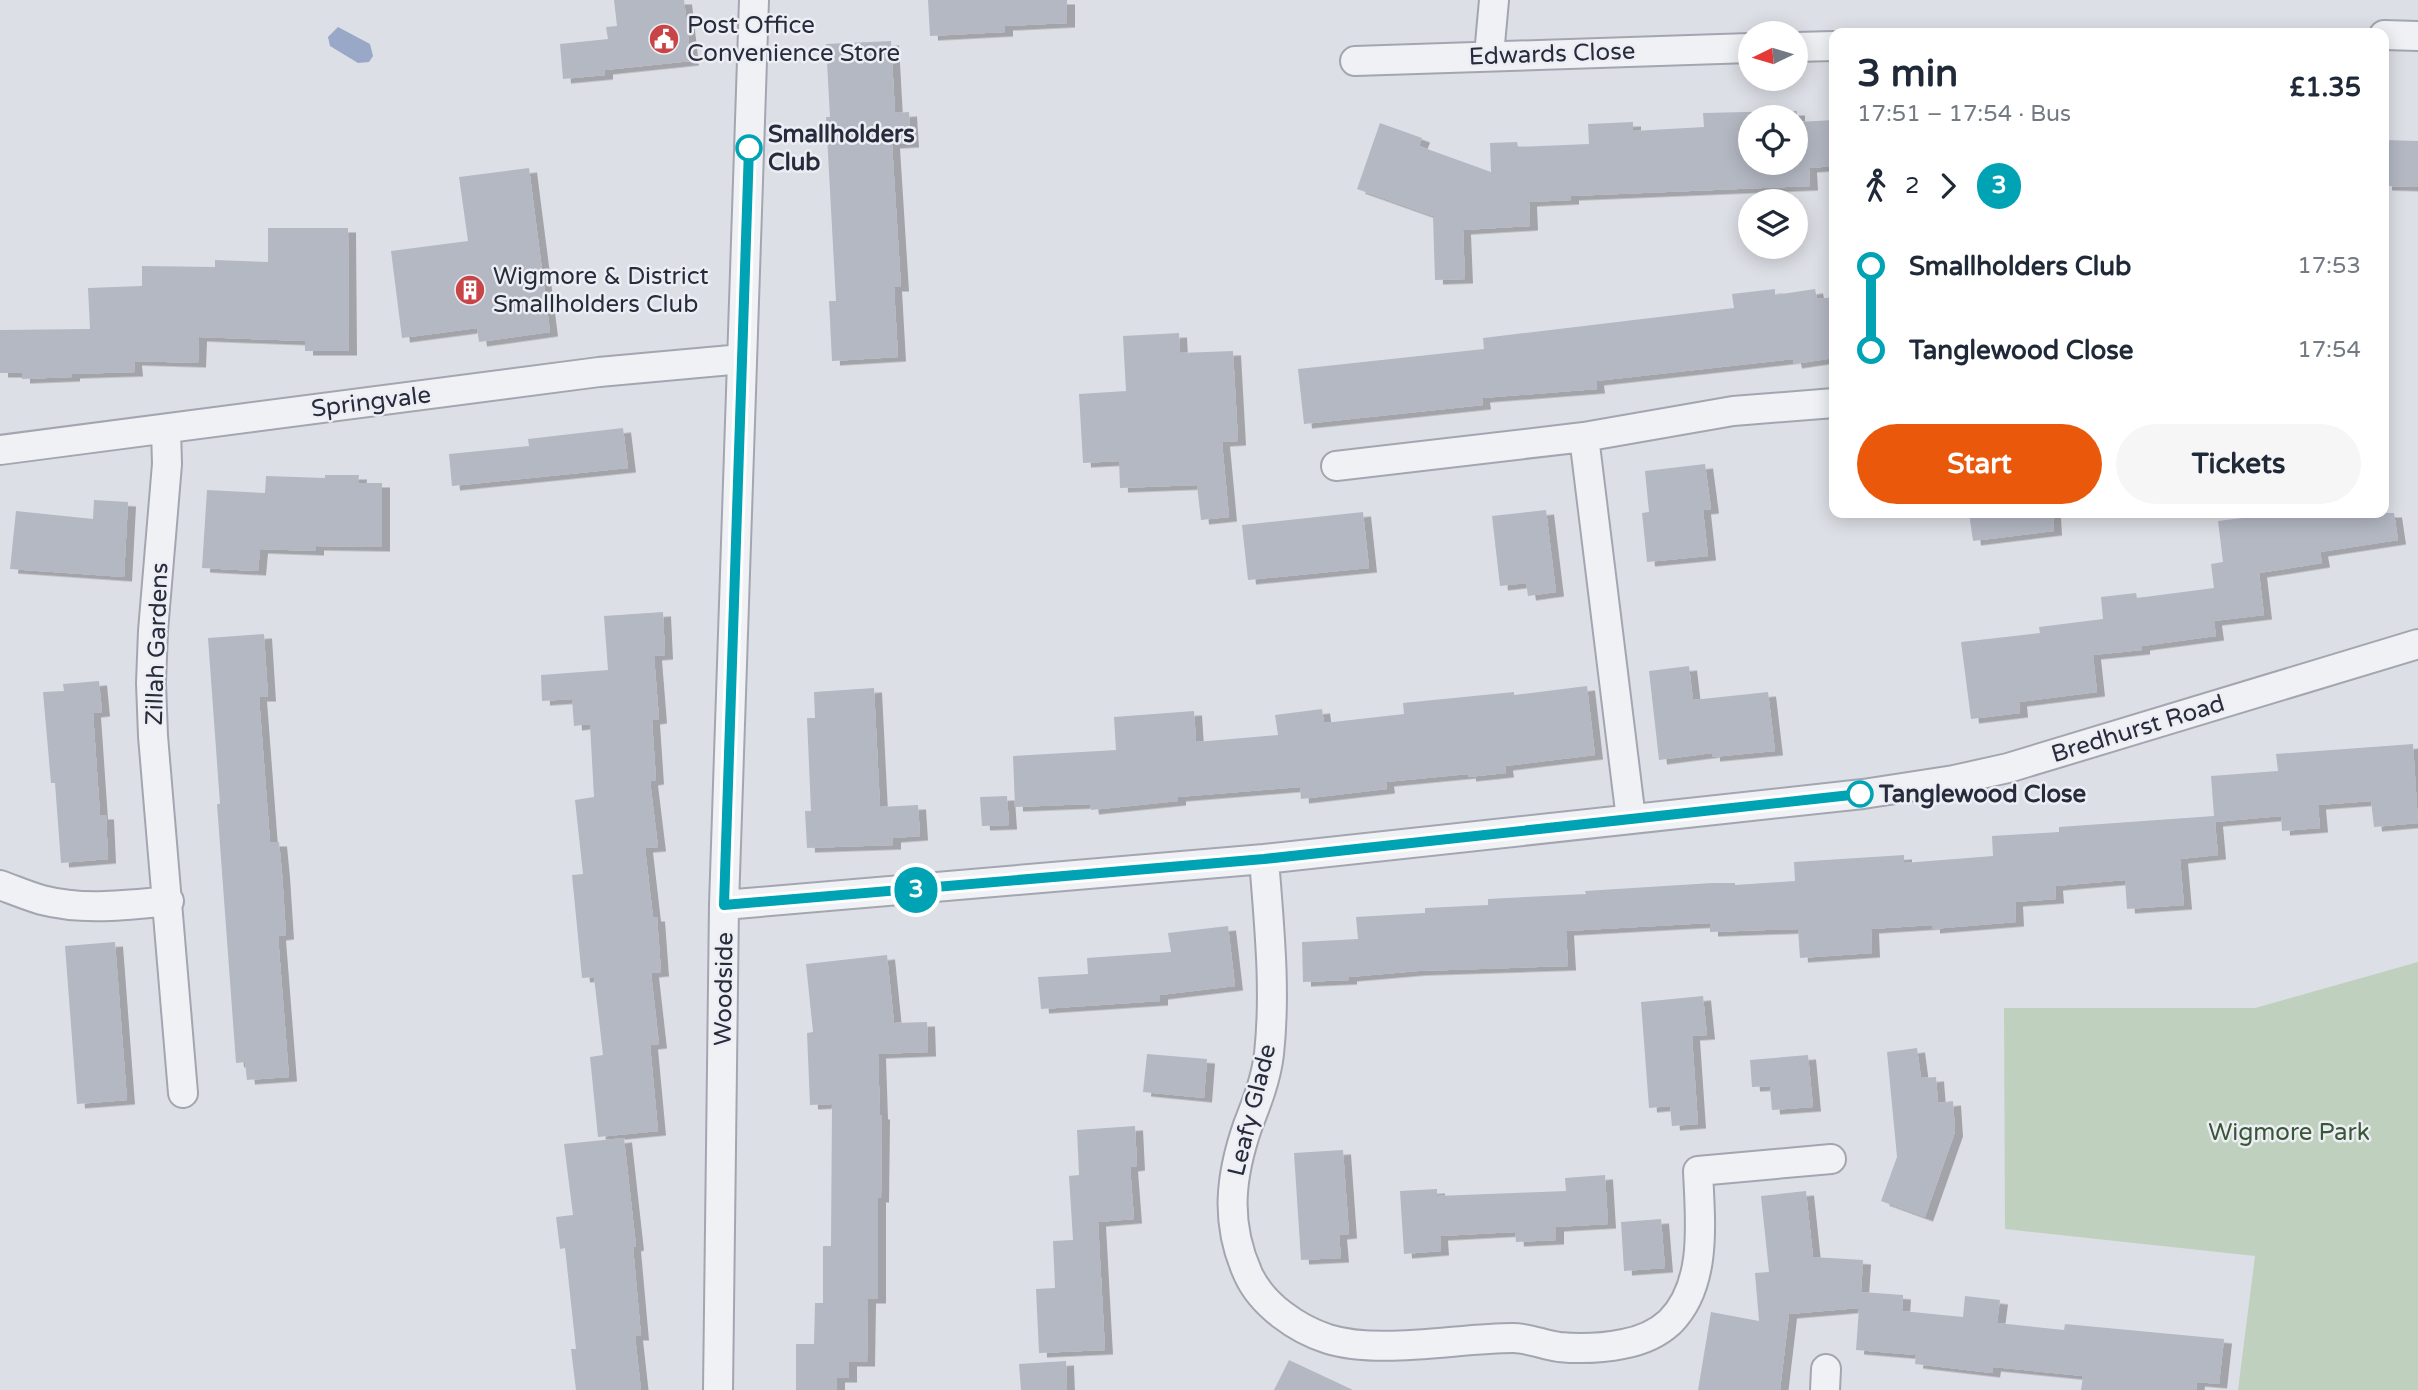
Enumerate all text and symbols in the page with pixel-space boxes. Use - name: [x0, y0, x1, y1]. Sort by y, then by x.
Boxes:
- place label: Post Office Convenience Store: [687, 11, 900, 68]
- north arrow: [1738, 21, 1808, 91]
- map controls: [1738, 21, 1808, 259]
- public building icon: Post Office Convenience Store: [647, 22, 681, 56]
- street label: Edwards Close: [1468, 37, 1636, 71]
- text: 3 min: [1857, 51, 1958, 97]
- text: £1.35: [2290, 72, 2361, 103]
- text: 17:51 – 17:54 · Bus: [1857, 100, 2071, 128]
- button: locate: [1738, 105, 1808, 175]
- place label: Smallholders Club: [768, 120, 915, 177]
- marker: Smallholders Club: [736, 135, 762, 161]
- icon: walk: [1857, 167, 1895, 205]
- icon: forward: [1929, 167, 1967, 205]
- text: 3: [1991, 171, 2007, 200]
- text: 2: [1905, 172, 1919, 200]
- button: layers: [1738, 189, 1808, 259]
- text: Smallholders Club: [1909, 251, 2131, 282]
- text: 17:53: [2297, 252, 2361, 280]
- place label: Wigmore & District Smallholders Club: [493, 262, 709, 319]
- building icon: Wigmore & District Smallholders Club: [453, 273, 487, 307]
- text: Tanglewood Close: [1909, 335, 2133, 366]
- text: 17:54: [2297, 336, 2361, 364]
- street label: Springvale: [310, 380, 432, 424]
- button: Start: [1857, 424, 2102, 504]
- button: Tickets: [2116, 424, 2361, 504]
- street label: Zillah Gardens: [140, 562, 174, 726]
- street label: Bredhurst Road: [2048, 689, 2228, 769]
- place label: Tanglewood Close: [1878, 780, 2087, 809]
- marker: Tanglewood Close: [1847, 781, 1873, 807]
- line badge: 3: [893, 867, 939, 913]
- text: 3: [908, 875, 924, 904]
- street label: Woodside: [709, 932, 739, 1046]
- street label: Leafy Glade: [1222, 1041, 1282, 1179]
- park label: Wigmore Park: [2208, 1118, 2370, 1147]

